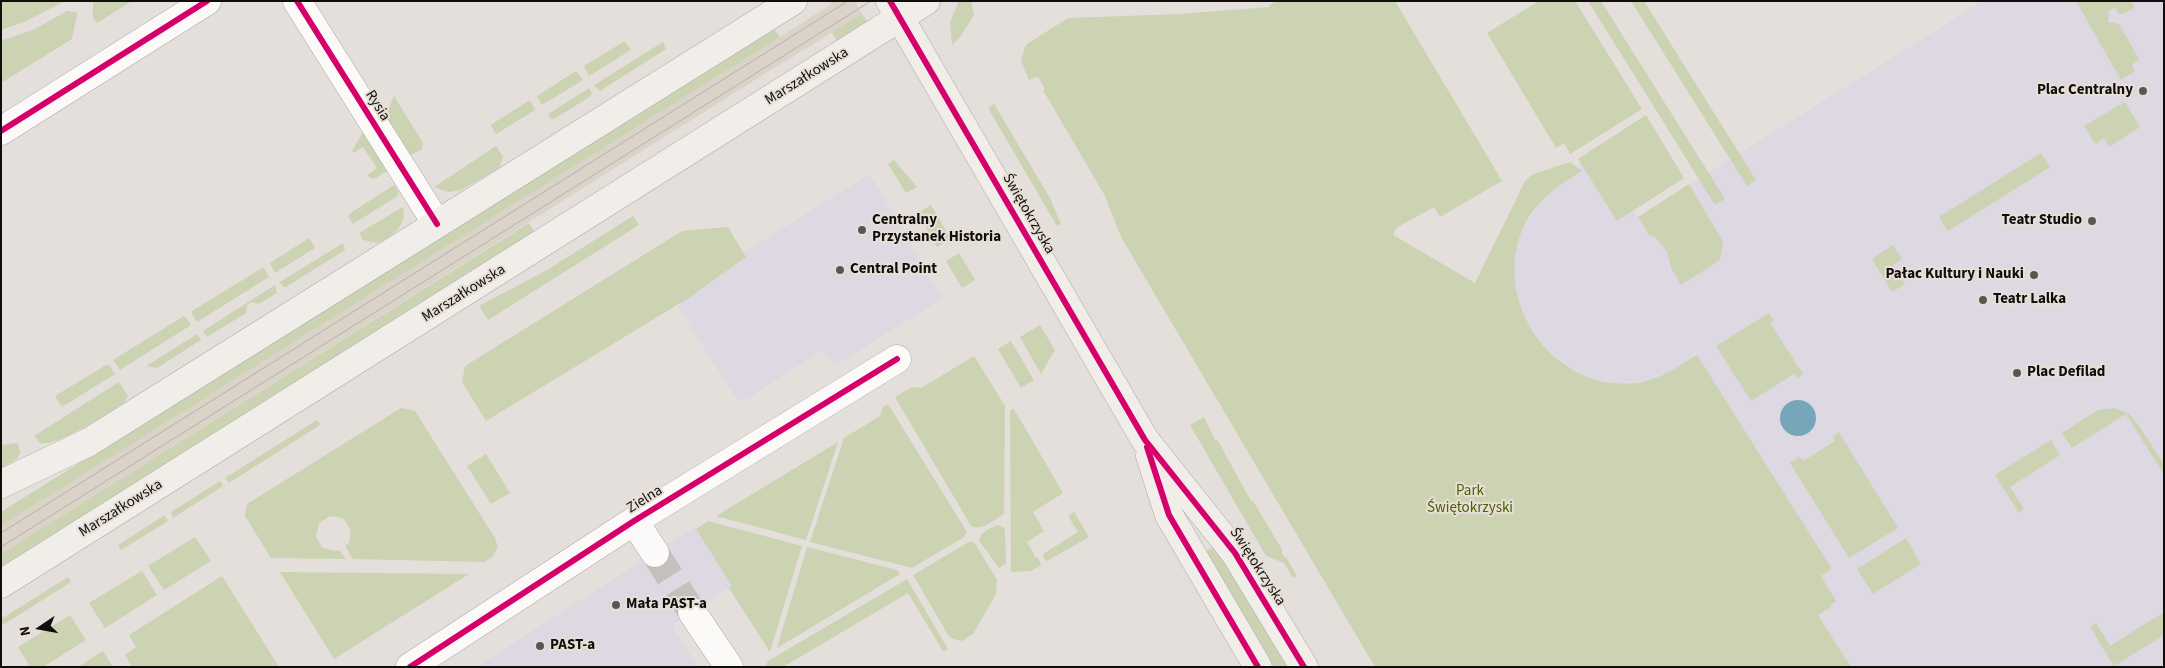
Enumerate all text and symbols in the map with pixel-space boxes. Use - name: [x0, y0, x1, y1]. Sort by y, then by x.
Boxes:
- street label: Marszałkowska: [762, 44, 852, 110]
- place label: Plac Centralny: [2037, 82, 2133, 100]
- marker: Plac Centralny: [2137, 85, 2149, 97]
- street label: Rysia: [361, 87, 393, 125]
- street label: Świętokrzyska: [998, 171, 1058, 257]
- place label: Centralny Przystanek Historia: [872, 212, 1001, 247]
- place label: Teatr Studio: [2002, 212, 2082, 230]
- marker: Teatr Studio: [2086, 215, 2098, 227]
- marker: Centralny Przystanek Historia: [856, 224, 868, 236]
- street label: Marszałkowska: [419, 261, 509, 327]
- place label: Central Point: [850, 261, 937, 279]
- marker: Central Point: [834, 264, 846, 276]
- place label: Pałac Kultury i Nauki: [1885, 266, 2024, 284]
- marker: Pałac Kultury i Nauki: [2028, 269, 2040, 281]
- place label: Teatr Lalka: [1993, 291, 2066, 309]
- marker: Teatr Lalka: [1977, 294, 1989, 306]
- place label: Plac Defilad: [2027, 364, 2105, 382]
- marker: Plac Defilad: [2011, 367, 2023, 379]
- street label: Marszałkowska: [76, 476, 166, 542]
- street label: Zielna: [624, 482, 666, 518]
- park label: Park Świętokrzyski: [1427, 483, 1513, 518]
- street label: Świętokrzyska: [1225, 524, 1289, 610]
- place label: Mała PAST-a: [626, 596, 707, 614]
- marker: Mała PAST-a: [610, 599, 622, 611]
- north arrow: [15, 603, 65, 653]
- text: N: [15, 624, 36, 638]
- place label: PAST-a: [550, 637, 595, 655]
- marker: PAST-a: [534, 640, 546, 652]

